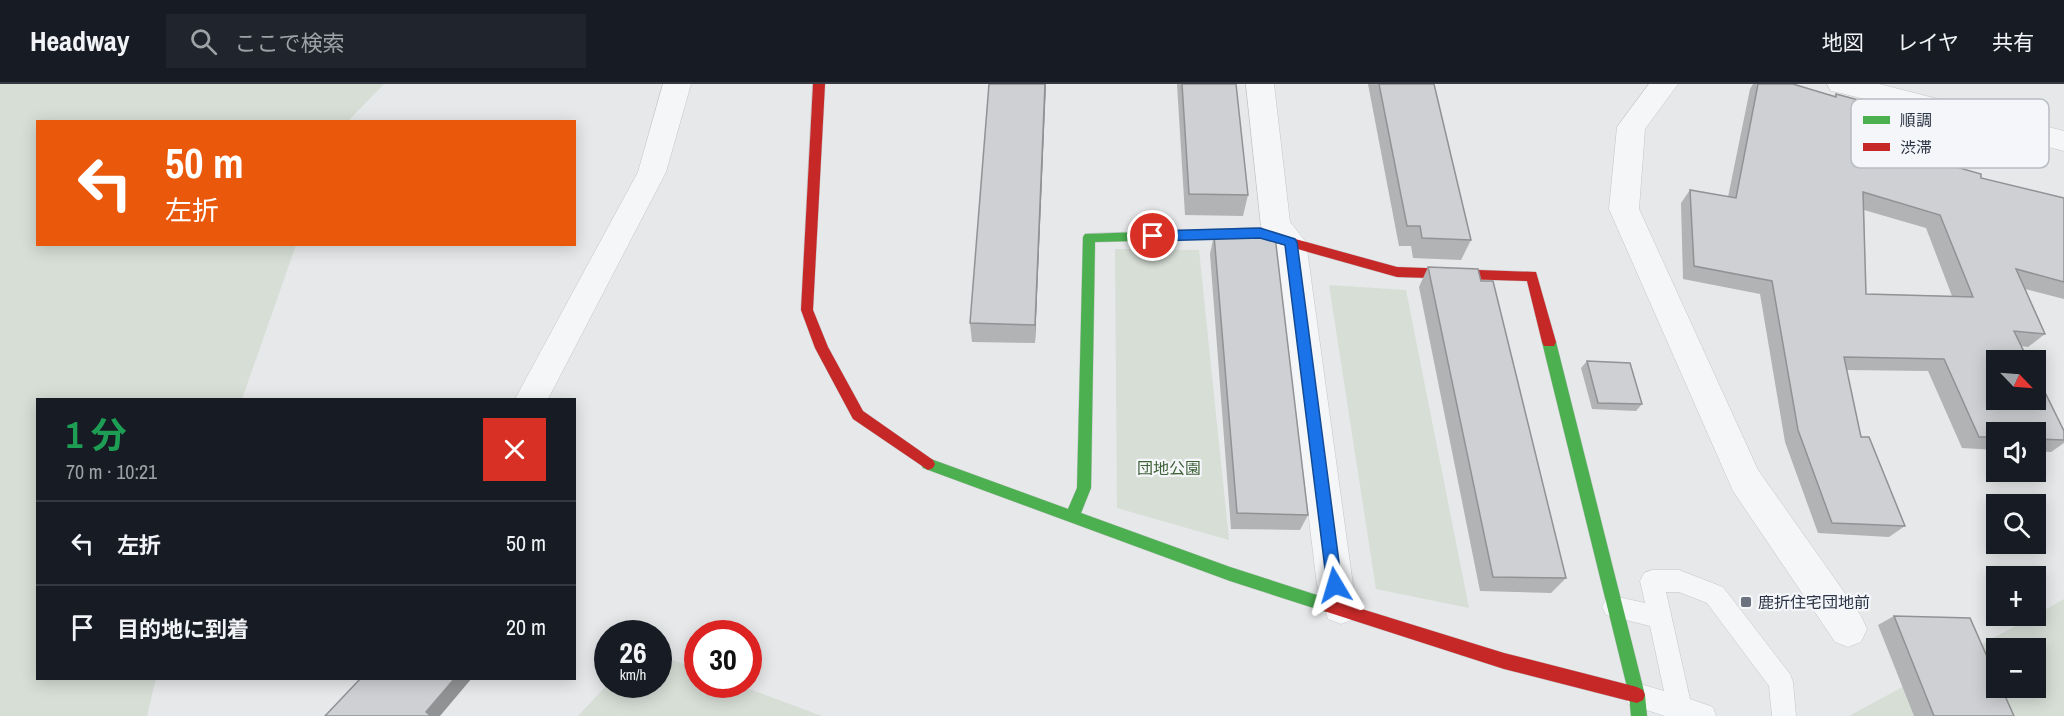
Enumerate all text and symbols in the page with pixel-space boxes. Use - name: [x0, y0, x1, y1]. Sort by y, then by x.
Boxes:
- search box: [166, 14, 586, 68]
- text: Headway: [30, 22, 130, 60]
- icon: search: [187, 25, 220, 58]
- text: ここで検索: [235, 28, 345, 58]
- text: 地図: [1822, 28, 1864, 57]
- text: レイヤ: [1897, 28, 1959, 57]
- text: 共有: [1992, 28, 2034, 57]
- legend: [1851, 99, 2049, 168]
- text: 順調: [1900, 109, 1932, 131]
- text: 50 m: [165, 135, 244, 191]
- text: 渋滞: [1900, 136, 1932, 158]
- icon: left: [66, 144, 144, 222]
- text: 左折: [165, 192, 219, 228]
- pin: [1127, 210, 1178, 261]
- icon: arrive: [1136, 219, 1169, 252]
- north arrow: [1986, 350, 2046, 410]
- map controls: [1986, 350, 2046, 698]
- text: 1 分: [66, 411, 127, 459]
- button: close: [483, 418, 546, 481]
- button: sound: [1986, 422, 2046, 482]
- park label: 団地公園: [1137, 457, 1201, 479]
- text: 70 m · 10:21: [66, 458, 157, 485]
- button: search: [1986, 494, 2046, 554]
- icon: left: [66, 527, 99, 560]
- text: 50 m: [506, 528, 546, 558]
- text: 左折: [117, 530, 161, 560]
- position arrow: [1303, 553, 1367, 617]
- button: +: [1986, 566, 2046, 626]
- place label: 鹿折住宅団地前: [1758, 591, 1870, 613]
- marker: 鹿折住宅団地前: [1739, 595, 1753, 609]
- icon: arrive: [66, 611, 99, 644]
- text: 20 m: [506, 612, 546, 642]
- text: 目的地に到着: [117, 614, 249, 644]
- speed limit sign: 30: [684, 620, 762, 698]
- text: 26: [619, 632, 647, 672]
- button: −: [1986, 638, 2046, 698]
- text: km/h: [620, 664, 646, 685]

